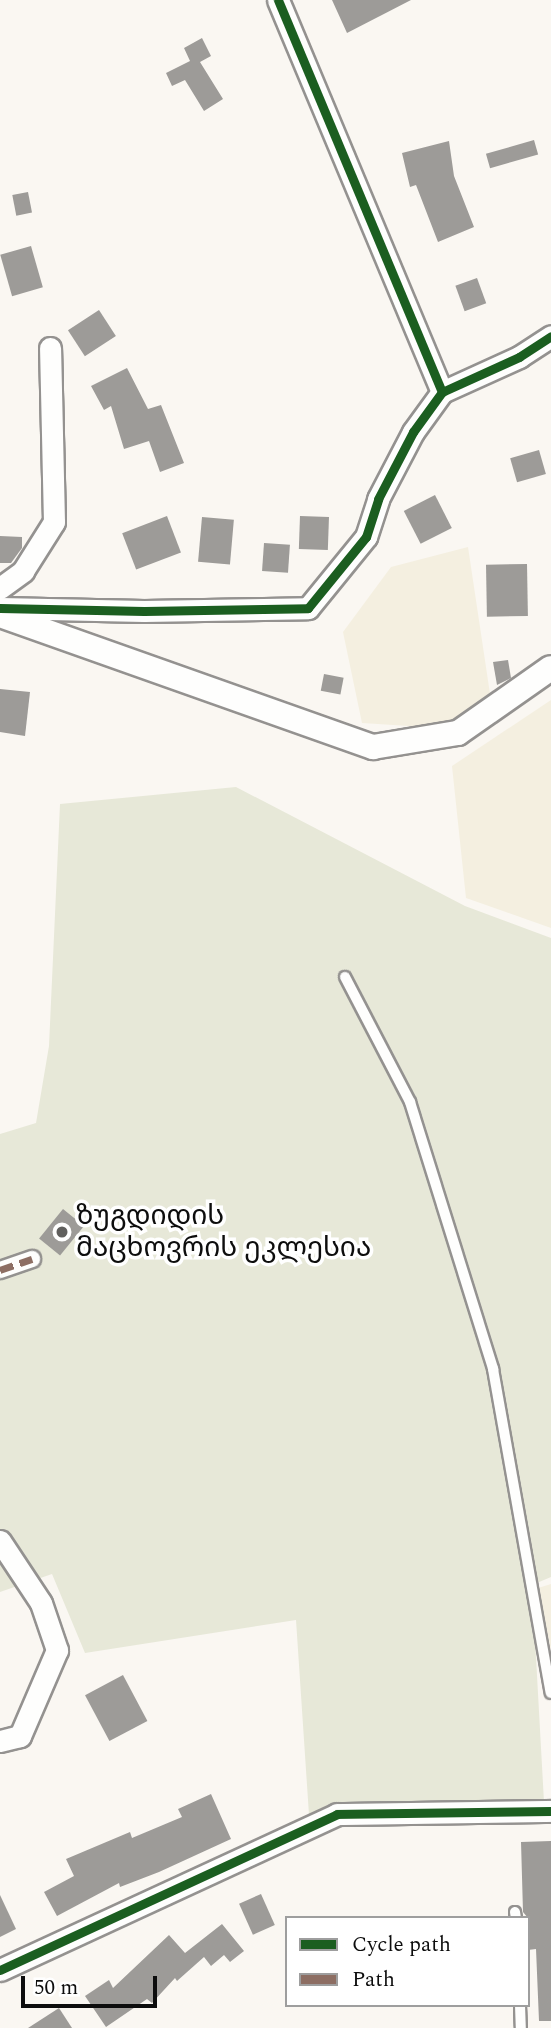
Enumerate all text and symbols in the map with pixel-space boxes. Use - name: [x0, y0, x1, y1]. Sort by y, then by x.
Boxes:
- place label: ზუგდიდის მაცხოვრის ეკლესია: [76, 1199, 371, 1265]
- marker: ზუგდიდის მაცხოვრის ეკლესია: [54, 1224, 70, 1240]
- legend: [285, 1916, 530, 2007]
- text: Cycle path: [352, 1929, 451, 1961]
- scale bar: [24, 1962, 161, 2006]
- text: Path: [352, 1964, 395, 1996]
- text: 50 m: [34, 1972, 78, 2004]

